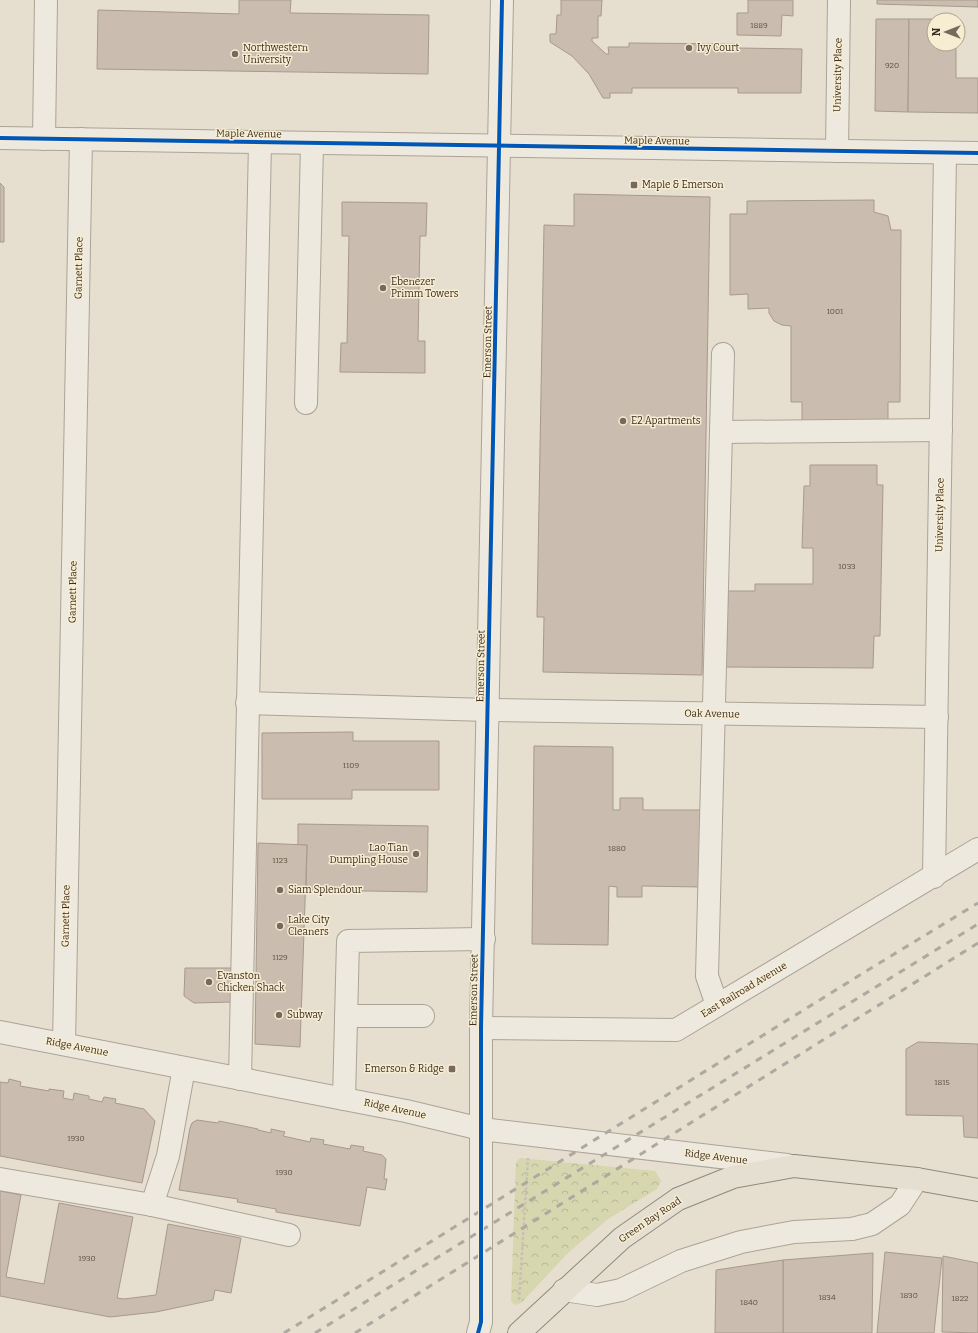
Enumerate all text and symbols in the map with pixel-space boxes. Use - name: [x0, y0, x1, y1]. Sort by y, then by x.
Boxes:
- north arrow: [926, 12, 966, 52]
- house number: 1889: [750, 21, 768, 30]
- text: N: [930, 27, 943, 36]
- street label: University Place: [831, 38, 845, 112]
- place label: Northwestern University: [243, 42, 309, 66]
- place label: Ivy Court: [697, 42, 740, 54]
- marker: Ivy Court: [684, 43, 694, 53]
- marker: Northwestern University: [230, 49, 240, 59]
- house number: 920: [885, 61, 899, 70]
- street label: Maple Avenue: [216, 127, 282, 141]
- street label: Maple Avenue: [624, 134, 690, 148]
- place label: Maple & Emerson: [642, 179, 724, 191]
- marker: Maple & Emerson: [629, 180, 639, 190]
- street label: Garnett Place: [72, 237, 86, 299]
- place label: Ebenezer Primm Towers: [391, 276, 459, 300]
- marker: Ebenezer Primm Towers: [378, 283, 388, 293]
- street label: Emerson Street: [481, 305, 495, 378]
- house number: 1001: [827, 307, 844, 316]
- place label: E2 Apartments: [631, 415, 701, 427]
- marker: E2 Apartments: [618, 416, 628, 426]
- street label: University Place: [933, 478, 947, 552]
- street label: Garnett Place: [66, 561, 80, 623]
- house number: 1033: [838, 562, 856, 571]
- street label: Emerson Street: [474, 629, 488, 702]
- street label: Oak Avenue: [684, 708, 740, 720]
- house number: 1109: [343, 761, 359, 770]
- place label: Lao Tian Dumpling House: [329, 842, 409, 866]
- house number: 1880: [608, 844, 626, 853]
- marker: Lao Tian Dumpling House: [411, 849, 421, 859]
- house number: 1123: [272, 856, 288, 865]
- place label: Siam Splendour: [288, 884, 363, 896]
- street label: Garnett Place: [59, 885, 73, 947]
- marker: Siam Splendour: [275, 885, 285, 895]
- place label: Lake City Cleaners: [288, 914, 330, 938]
- marker: Lake City Cleaners: [275, 921, 285, 931]
- house number: 1129: [272, 953, 288, 962]
- street label: Emerson Street: [467, 953, 481, 1026]
- street label: East Railroad Avenue: [699, 960, 789, 1020]
- place label: Evanston Chicken Shack: [217, 970, 285, 994]
- marker: Evanston Chicken Shack: [204, 977, 214, 987]
- place label: Subway: [287, 1009, 324, 1021]
- marker: Subway: [274, 1010, 284, 1020]
- street label: Ridge Avenue: [45, 1035, 109, 1059]
- place label: Emerson & Ridge: [365, 1063, 444, 1075]
- marker: Emerson & Ridge: [447, 1064, 457, 1074]
- house number: 1815: [934, 1078, 950, 1087]
- street label: Ridge Avenue: [363, 1097, 427, 1121]
- house number: 1930: [67, 1134, 85, 1143]
- street label: Ridge Avenue: [684, 1147, 748, 1167]
- house number: 1930: [275, 1168, 293, 1177]
- street label: Green Bay Road: [616, 1195, 684, 1245]
- house number: 1930: [78, 1254, 96, 1263]
- house number: 1830: [900, 1291, 918, 1300]
- house number: 1834: [818, 1293, 836, 1302]
- house number: 1822: [952, 1294, 968, 1303]
- house number: 1840: [740, 1298, 758, 1307]

